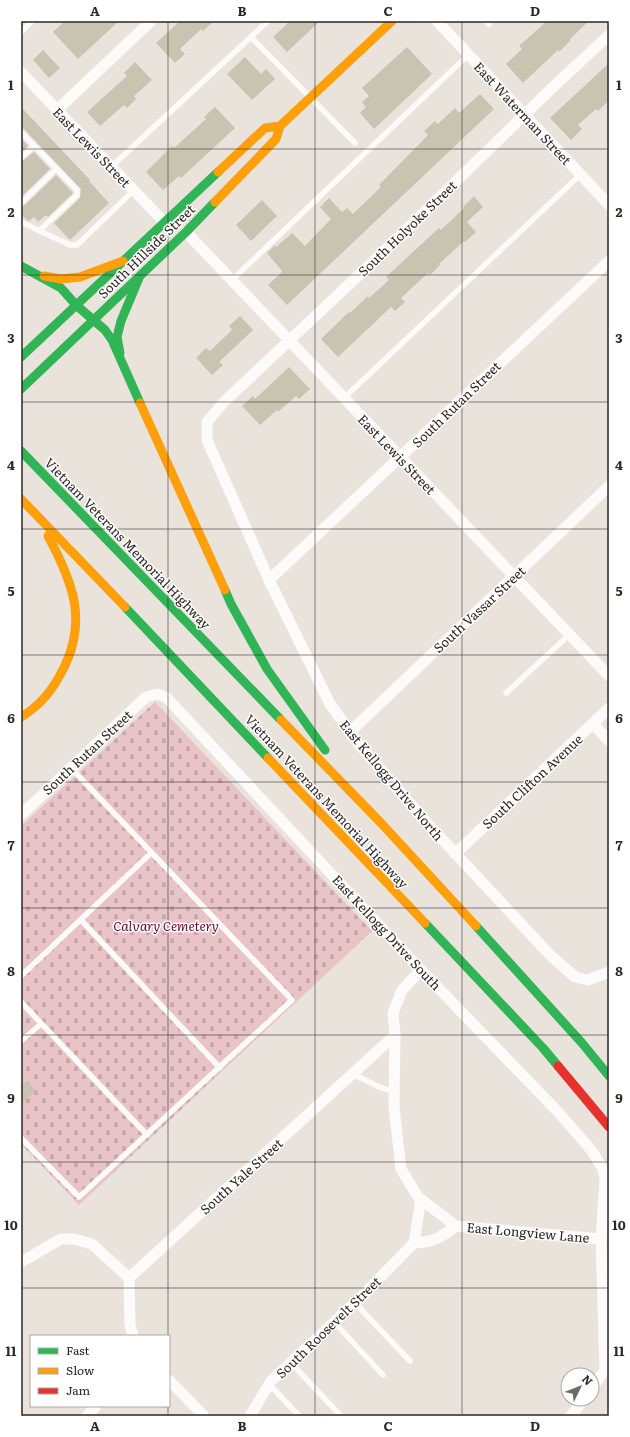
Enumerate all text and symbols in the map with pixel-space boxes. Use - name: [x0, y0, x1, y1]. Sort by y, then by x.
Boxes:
- text: A: [90, 1, 100, 20]
- text: B: [238, 1, 247, 20]
- text: C: [383, 1, 393, 20]
- text: D: [530, 1, 540, 20]
- street label: East Waterman Street: [470, 57, 577, 169]
- text: 1: [8, 75, 14, 94]
- text: 1: [616, 75, 622, 94]
- street label: East Lewis Street: [49, 103, 136, 192]
- street label: South Holyoke Street: [353, 175, 461, 280]
- street label: South Hillside Street: [93, 199, 199, 302]
- text: 2: [8, 202, 15, 221]
- text: 2: [616, 202, 623, 221]
- text: 3: [7, 328, 15, 347]
- text: 3: [615, 328, 623, 347]
- street label: South Rutan Street: [407, 356, 505, 451]
- street label: East Lewis Street: [354, 410, 441, 499]
- street label: Vietnam Veterans Memorial Highway: [41, 453, 216, 633]
- text: 4: [7, 455, 15, 474]
- text: 4: [615, 455, 623, 474]
- street label: South Vassar Street: [429, 561, 530, 657]
- text: 5: [7, 581, 15, 600]
- text: 5: [615, 581, 623, 600]
- street label: South Rutan Street: [38, 705, 137, 799]
- text: 6: [7, 708, 15, 727]
- text: 6: [615, 708, 623, 727]
- street label: Vietnam Veterans Memorial Highway: [241, 710, 413, 893]
- street label: East Kellogg Drive North: [336, 715, 449, 845]
- street label: South Clifton Avenue: [478, 729, 587, 833]
- text: 7: [7, 835, 15, 854]
- text: 7: [615, 835, 623, 854]
- street label: East Kellogg Drive South: [328, 870, 446, 994]
- park label: Calvary Cemetery: [113, 916, 219, 935]
- text: 8: [7, 961, 15, 980]
- text: 8: [615, 961, 623, 980]
- text: 9: [7, 1088, 15, 1107]
- text: 9: [615, 1088, 623, 1107]
- street label: South Yale Street: [195, 1133, 287, 1218]
- text: 10: [4, 1215, 18, 1234]
- text: 10: [612, 1215, 626, 1234]
- street label: East Longview Lane: [466, 1217, 590, 1247]
- street label: South Roosevelt Street: [271, 1271, 385, 1382]
- legend: [30, 1335, 170, 1407]
- text: 11: [6, 1341, 17, 1360]
- text: Fast: [66, 1341, 90, 1359]
- text: 11: [614, 1341, 625, 1360]
- text: Slow: [66, 1361, 95, 1379]
- north arrow: [560, 1367, 600, 1407]
- text: N: [579, 1371, 597, 1388]
- text: Jam: [66, 1381, 91, 1399]
- text: A: [90, 1416, 100, 1435]
- text: B: [238, 1416, 247, 1435]
- text: C: [383, 1416, 393, 1435]
- text: D: [530, 1416, 540, 1435]

